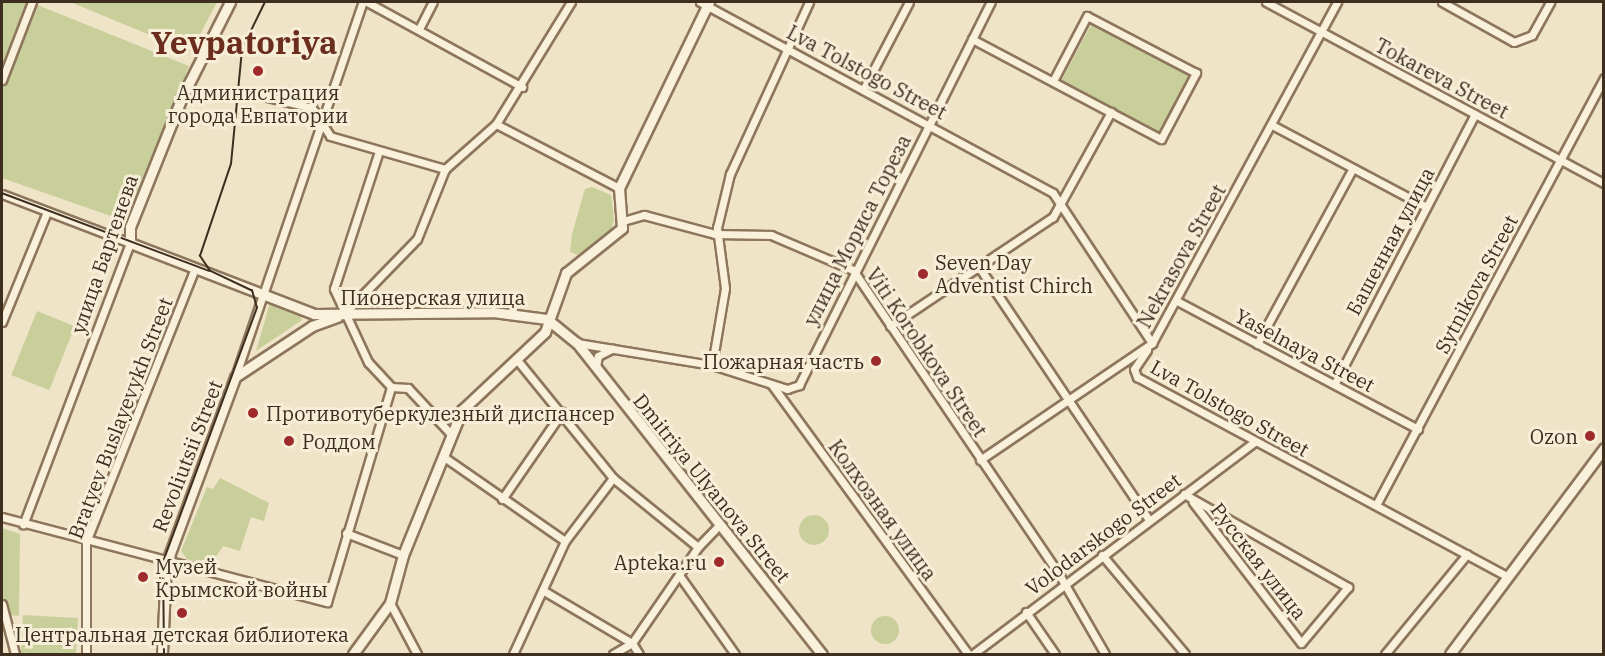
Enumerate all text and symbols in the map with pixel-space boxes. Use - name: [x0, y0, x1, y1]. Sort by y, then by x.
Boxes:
- street label: Lva Tolstogo Street: [783, 20, 951, 124]
- district label: Yevpatoriya: [151, 23, 337, 61]
- street label: Tokareva Street: [1371, 33, 1513, 123]
- marker: Администрация города Евпатории: [251, 64, 265, 78]
- place label: Администрация города Евпатории: [168, 81, 348, 128]
- street label: улица Мориса Тореза: [798, 130, 916, 330]
- street label: Башенная улица: [1341, 163, 1439, 319]
- street label: улица Бартенева: [66, 171, 142, 337]
- street label: Nekrasova Street: [1132, 180, 1230, 332]
- street label: Sytnikova Street: [1429, 211, 1523, 357]
- place label: Seven Day Adventist Chirch: [935, 250, 1093, 297]
- street label: Viti Korobkova Street: [861, 263, 993, 441]
- marker: Seven Day Adventist Chirch: [916, 267, 930, 281]
- street label: Пионерская улица: [341, 285, 525, 309]
- street label: Bratyev Buslayevykh Street: [63, 294, 177, 542]
- street label: Yaselnaya Street: [1231, 303, 1379, 397]
- place label: Пожарная часть: [703, 349, 864, 373]
- marker: Пожарная часть: [869, 354, 883, 368]
- street label: Lva Tolstogo Street: [1147, 355, 1313, 461]
- street label: Revoliutsii Street: [147, 377, 227, 535]
- street label: Dmitriya Ulyanova Street: [628, 389, 796, 587]
- place label: Противотуберкулезный диспансер: [266, 401, 615, 425]
- marker: Противотуберкулезный диспансер: [244, 404, 262, 422]
- place label: Ozon: [1530, 424, 1578, 448]
- place label: Роддом: [302, 429, 376, 453]
- marker: Ozon: [1583, 429, 1597, 443]
- marker: Роддом: [280, 432, 298, 450]
- street label: Колхозная улица: [824, 435, 942, 585]
- street label: Volodarskogo Street: [1021, 468, 1185, 600]
- street label: Русская улица: [1206, 498, 1312, 624]
- place label: Apteka.ru: [614, 550, 707, 574]
- place label: Музей Крымской войны: [155, 554, 328, 601]
- marker: Apteka.ru: [712, 555, 726, 569]
- marker: Музей Крымской войны: [136, 570, 150, 584]
- marker: Центральная детская библиотека: [175, 606, 189, 620]
- place label: Центральная детская библиотека: [15, 622, 349, 646]

